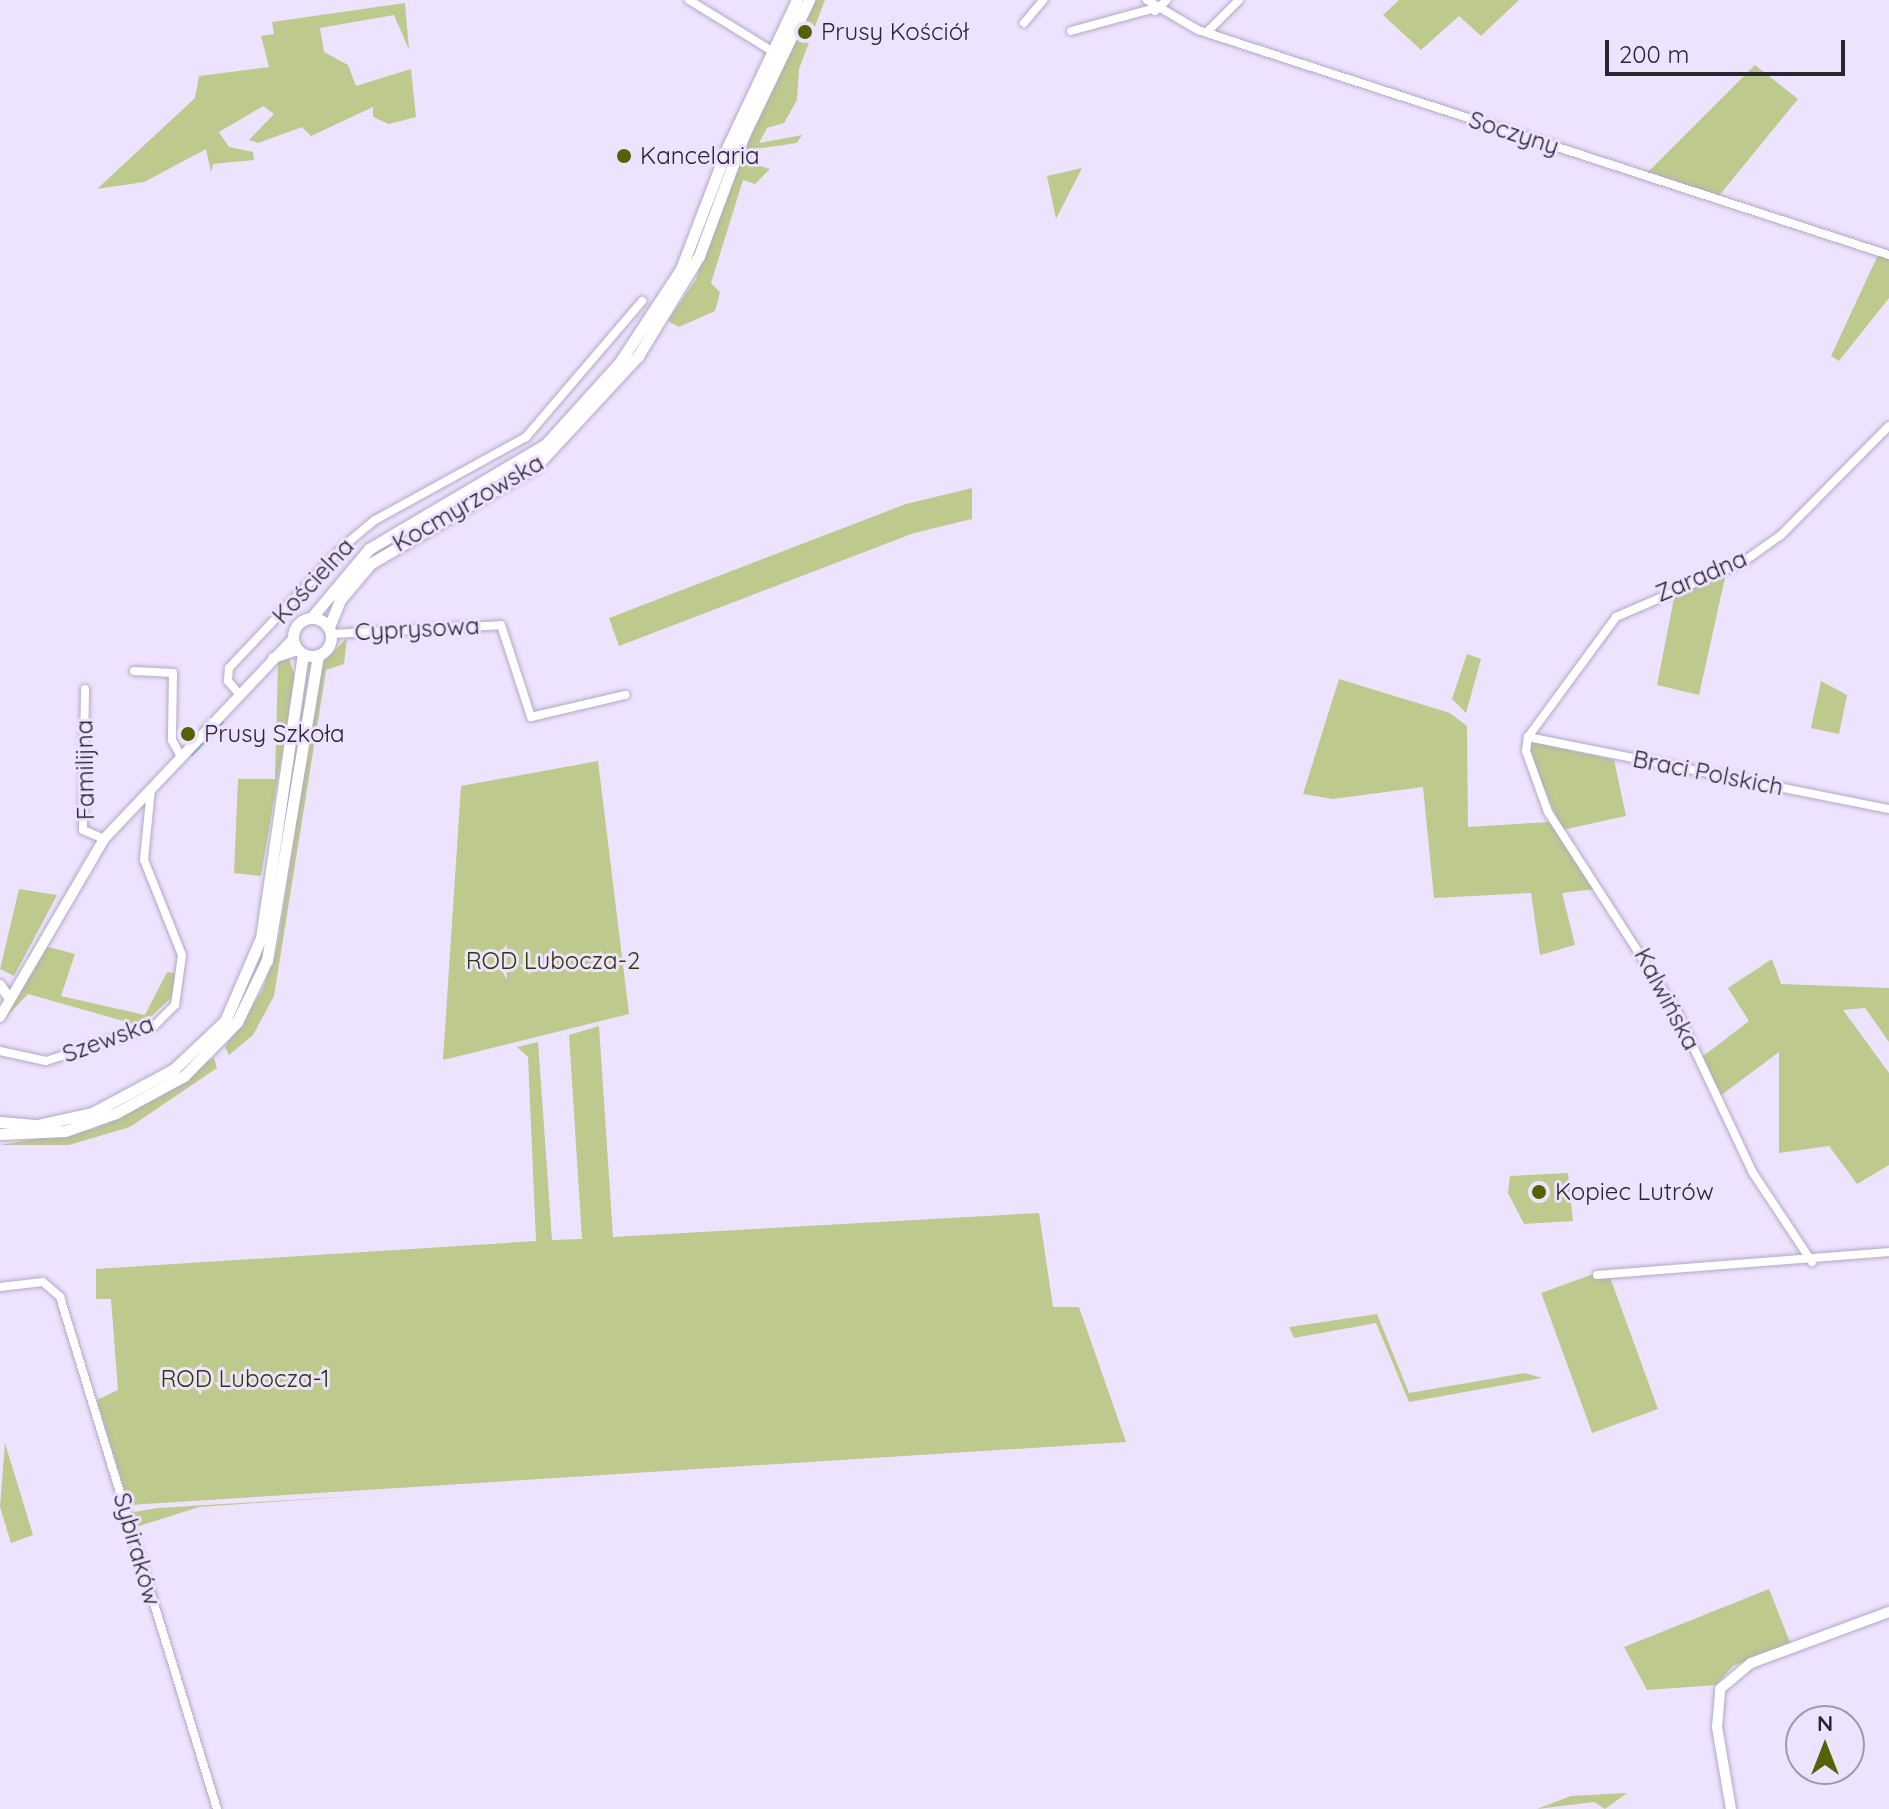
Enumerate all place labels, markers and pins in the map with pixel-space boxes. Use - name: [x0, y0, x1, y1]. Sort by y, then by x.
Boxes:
- place label: Prusy Kościół: [821, 18, 969, 46]
- marker: Prusy Kościół: [796, 23, 814, 41]
- place label: Kancelaria: [640, 142, 760, 170]
- marker: Kancelaria: [615, 147, 633, 165]
- place label: Prusy Szkoła: [204, 720, 345, 748]
- marker: Prusy Szkoła: [179, 725, 197, 743]
- place label: Kopiec Lutrów: [1555, 1178, 1714, 1206]
- marker: Kopiec Lutrów: [1530, 1183, 1548, 1201]

